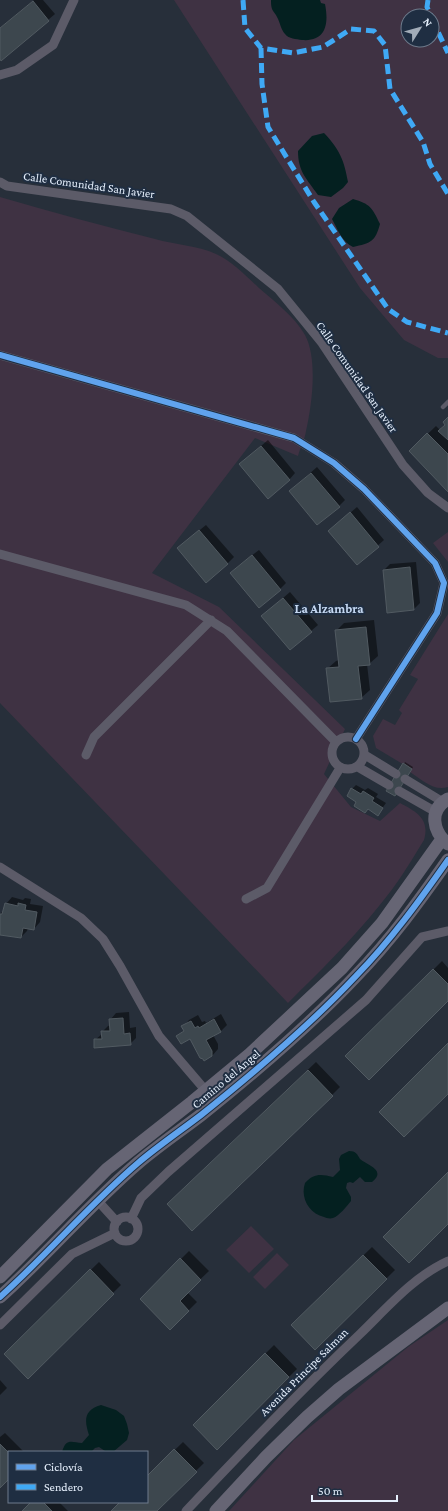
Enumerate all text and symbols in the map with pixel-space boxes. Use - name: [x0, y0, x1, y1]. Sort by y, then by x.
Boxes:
- north arrow: [400, 8, 440, 48]
- text: N: [421, 15, 435, 29]
- street label: Calle Comunidad San Javier: [22, 169, 156, 201]
- street label: Calle Comunidad San Javier: [313, 319, 401, 436]
- district label: La Alzambra: [295, 601, 364, 616]
- street label: Camino del Ángel: [189, 1046, 263, 1112]
- street label: Avenida Principe Salman: [257, 1325, 351, 1419]
- legend: [8, 1451, 148, 1503]
- text: Ciclovía: [44, 1460, 83, 1474]
- scale bar: [312, 1477, 397, 1503]
- text: Sendero: [44, 1480, 83, 1494]
- text: 50 m: [318, 1484, 343, 1498]

